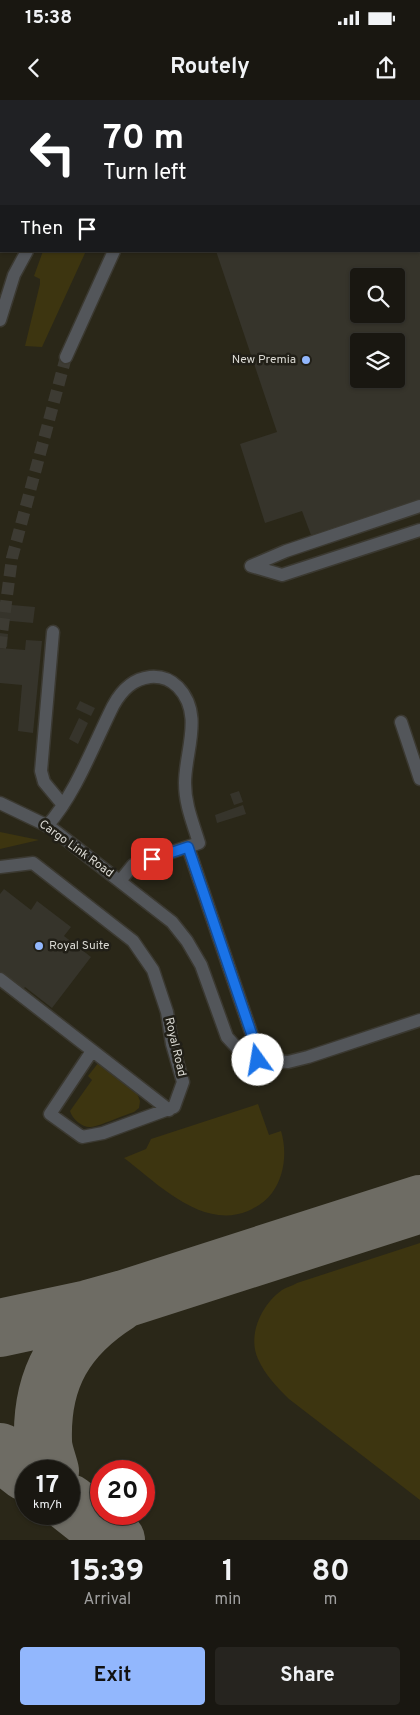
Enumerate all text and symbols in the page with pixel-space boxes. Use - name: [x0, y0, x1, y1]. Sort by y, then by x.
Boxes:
- text: 15:38: [25, 6, 72, 30]
- icon: back: [20, 54, 48, 82]
- text: Routely: [170, 54, 250, 81]
- icon: share: [372, 54, 400, 82]
- text: 70 m: [103, 117, 184, 161]
- icon: left: [20, 120, 85, 185]
- text: Turn left: [103, 160, 186, 187]
- icon: arrive: [73, 215, 101, 243]
- text: Then: [20, 217, 63, 241]
- map controls: [350, 268, 405, 388]
- button: search: [350, 268, 405, 323]
- button: layers: [350, 333, 405, 388]
- place label: New Premia: [232, 352, 296, 368]
- marker: New Premia: [300, 354, 312, 366]
- street label: Cargo Link Road: [36, 817, 116, 881]
- pin: [131, 838, 173, 880]
- icon: arrive: [138, 845, 166, 873]
- place label: Royal Suite: [49, 938, 110, 954]
- marker: Royal Suite: [33, 940, 45, 952]
- street label: Royal Road: [160, 1016, 190, 1078]
- position arrow: [231, 1033, 283, 1085]
- speed limit sign: 20: [90, 1460, 155, 1525]
- text: 17: [36, 1470, 59, 1502]
- text: km/h: [33, 1497, 62, 1513]
- text: 15:39: [70, 1554, 144, 1591]
- text: 1: [222, 1554, 234, 1591]
- text: 80: [312, 1554, 350, 1591]
- text: Arrival: [83, 1590, 131, 1610]
- text: min: [215, 1590, 241, 1610]
- text: m: [324, 1590, 337, 1610]
- button: Exit: [20, 1647, 205, 1705]
- button: Share: [215, 1647, 400, 1705]

